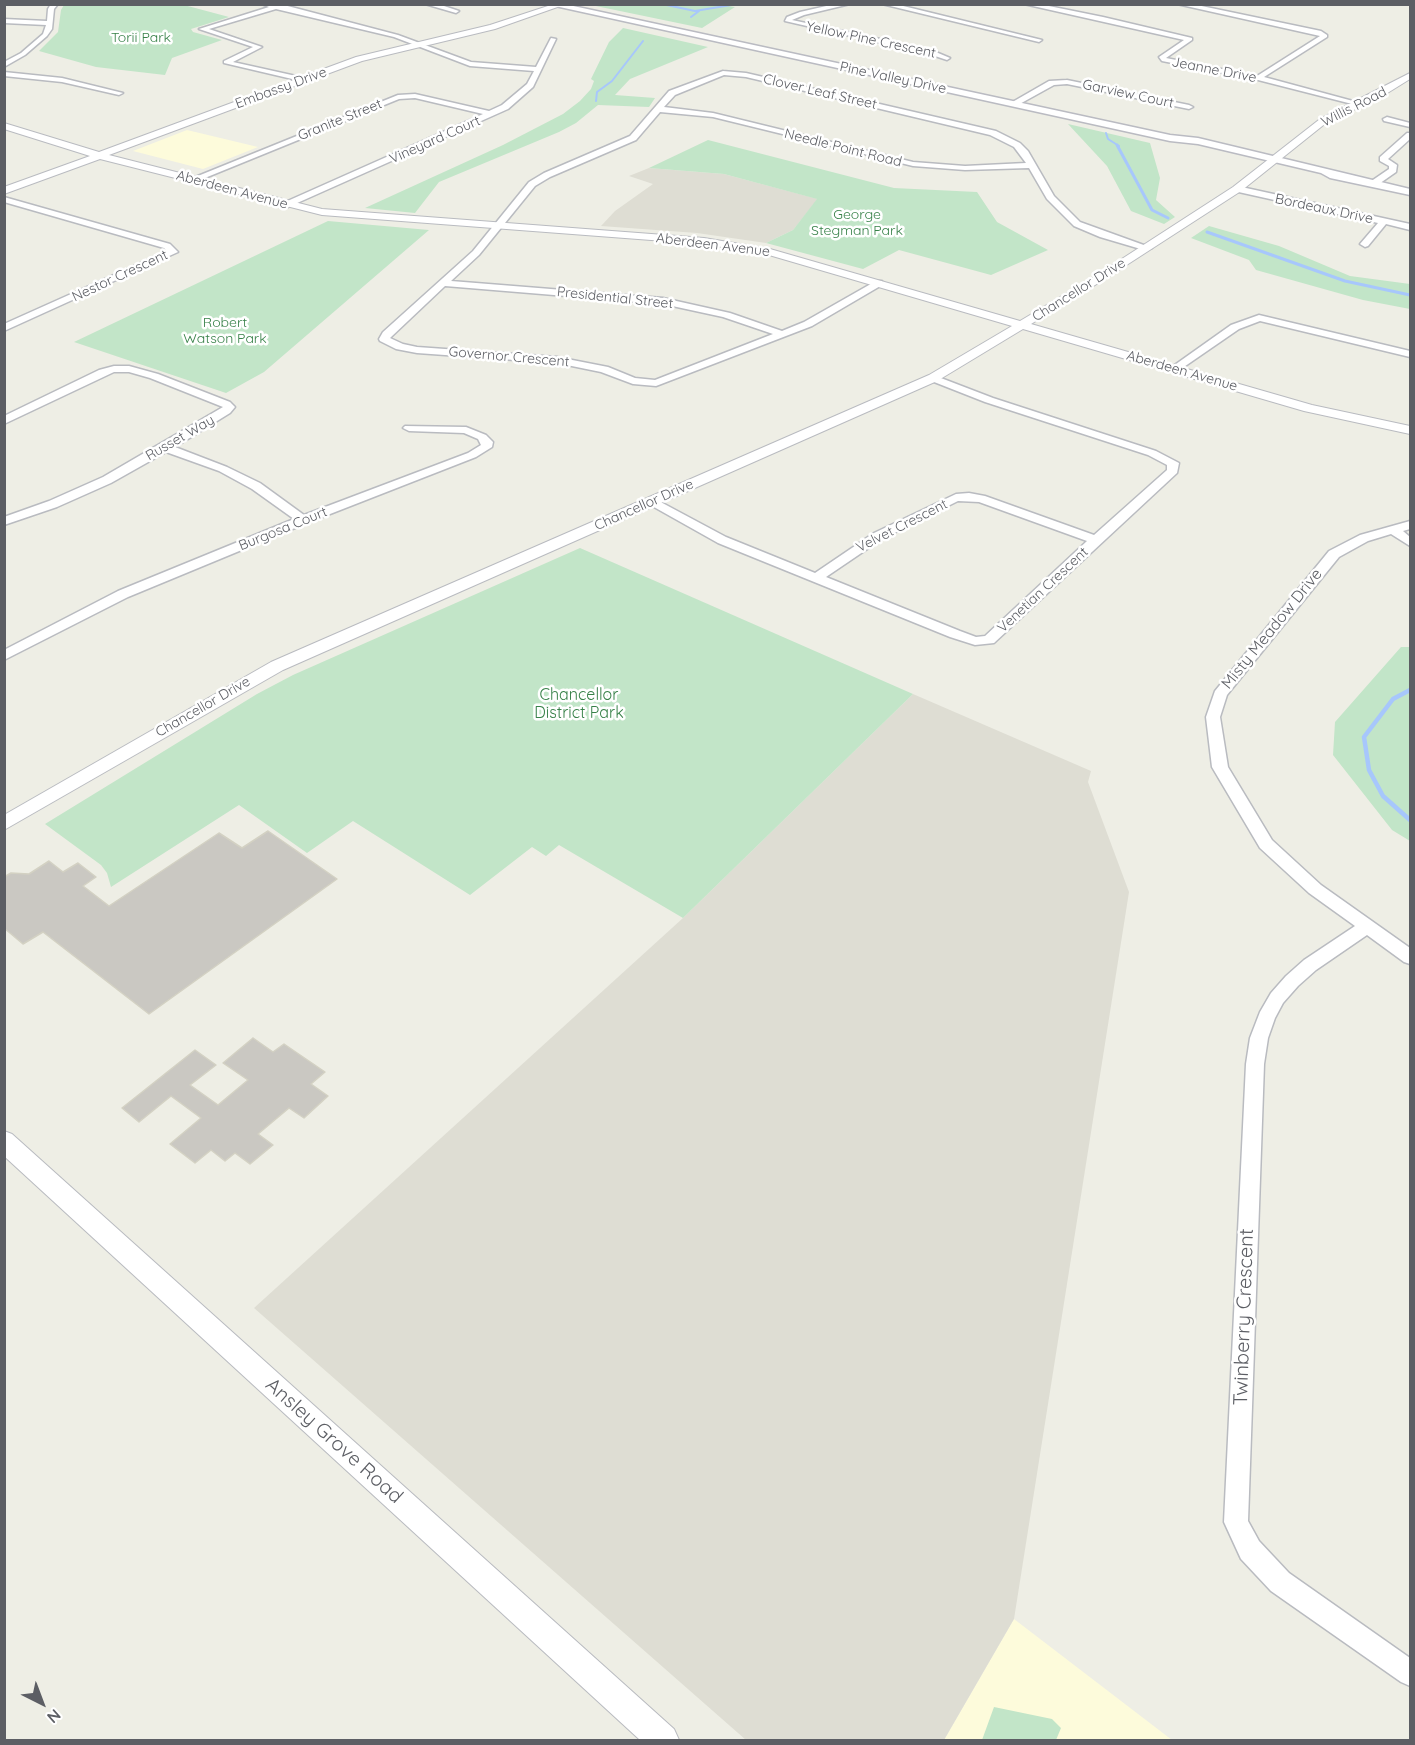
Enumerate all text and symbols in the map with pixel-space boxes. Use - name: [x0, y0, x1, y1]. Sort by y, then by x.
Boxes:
- street label: Yellow Pine Crescent: [805, 18, 937, 62]
- park label: Torii Park: [111, 30, 171, 46]
- street label: Jeanne Drive: [1170, 54, 1258, 86]
- street label: Pine Valley Drive: [838, 59, 948, 97]
- street label: Embassy Drive: [233, 64, 329, 112]
- street label: Clover Leaf Street: [762, 71, 878, 113]
- street label: Garview Court: [1081, 76, 1175, 112]
- street label: Willis Road: [1319, 83, 1389, 131]
- street label: Granite Street: [296, 96, 384, 144]
- street label: Vineyard Court: [387, 112, 483, 168]
- street label: Needle Point Road: [783, 125, 903, 171]
- street label: Aberdeen Avenue: [174, 167, 290, 213]
- street label: Bordeaux Drive: [1273, 190, 1375, 228]
- park label: George Stegman Park: [811, 207, 903, 240]
- street label: Aberdeen Avenue: [655, 230, 771, 260]
- street label: Nestor Crescent: [69, 246, 171, 306]
- street label: Chancellor Drive: [1029, 255, 1129, 325]
- street label: Presidential Street: [556, 284, 674, 312]
- park label: Robert Watson Park: [183, 315, 267, 348]
- street label: Governor Crescent: [448, 343, 570, 371]
- street label: Aberdeen Avenue: [1125, 347, 1239, 395]
- street label: Russet Way: [143, 412, 217, 464]
- street label: Chancellor Drive: [592, 476, 696, 534]
- street label: Velvet Crescent: [854, 496, 950, 556]
- street label: Burgosa Court: [236, 504, 330, 554]
- street label: Venetian Crescent: [994, 544, 1092, 636]
- street label: Misty Meadow Drive: [1218, 565, 1326, 693]
- street label: Chancellor Drive: [153, 673, 253, 741]
- park label: Chancellor District Park: [534, 685, 624, 723]
- street label: Twinberry Crescent: [1229, 1228, 1259, 1406]
- street label: Ansley Grove Road: [260, 1373, 408, 1509]
- north arrow: [12, 1673, 72, 1733]
- text: N: [43, 1705, 65, 1728]

